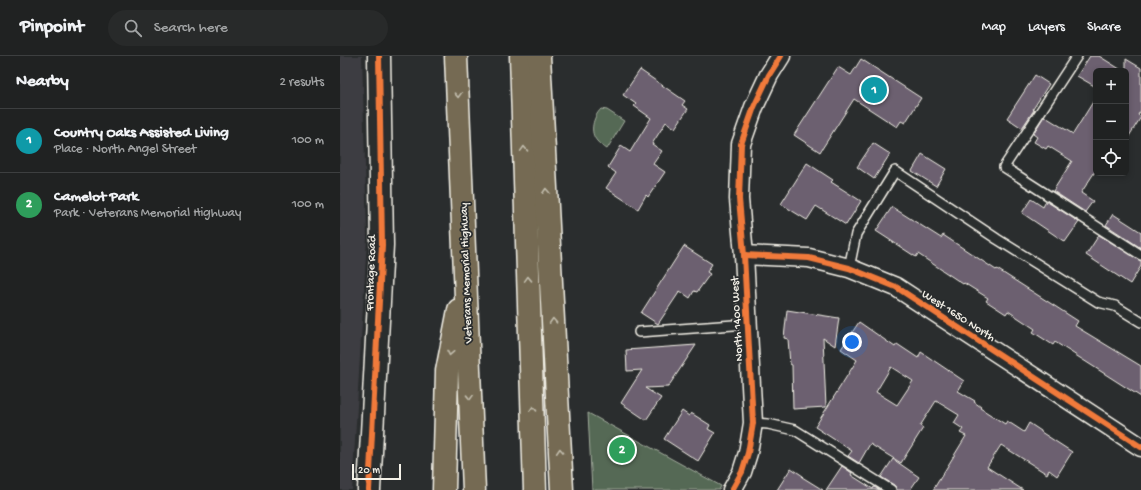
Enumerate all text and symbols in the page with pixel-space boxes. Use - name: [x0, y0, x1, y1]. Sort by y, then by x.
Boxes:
- search box: [108, 10, 388, 46]
- text: Pinpoint: [20, 16, 84, 39]
- icon: search: [122, 17, 144, 39]
- text: Search here: [154, 19, 228, 37]
- text: Map: [982, 19, 1006, 36]
- text: Layers: [1028, 19, 1065, 36]
- text: Share: [1087, 19, 1121, 36]
- map controls: [1093, 68, 1129, 176]
- button: +: [1093, 68, 1129, 104]
- text: Nearby: [16, 72, 69, 92]
- text: 2 results: [279, 75, 324, 90]
- pin: 1: [861, 75, 887, 105]
- one-way arrow: [454, 92, 462, 98]
- button: −: [1093, 104, 1129, 140]
- text: Country Oaks Assisted Living: [54, 124, 229, 142]
- text: 1: [26, 133, 32, 148]
- text: 100 m: [292, 133, 324, 148]
- button: locate: [1093, 140, 1129, 176]
- text: Place · North Angel Street: [54, 142, 196, 157]
- one-way arrow: [520, 146, 528, 152]
- text: Camelot Park: [54, 188, 138, 206]
- one-way arrow: [542, 188, 551, 194]
- text: 2: [26, 197, 32, 212]
- text: 100 m: [292, 197, 324, 212]
- street label: Veterans Memorial Highway: [458, 202, 476, 344]
- text: Park · Veterans Memorial Highway: [54, 206, 241, 221]
- street label: Frontage Road: [364, 234, 380, 312]
- street label: North 1400 West: [729, 275, 747, 362]
- one-way arrow: [524, 276, 533, 282]
- street label: West 1650 North: [918, 288, 998, 346]
- one-way arrow: [549, 318, 558, 324]
- your location: [842, 332, 862, 352]
- one-way arrow: [446, 350, 455, 356]
- one-way arrow: [466, 394, 474, 400]
- one-way arrow: [528, 406, 537, 412]
- pin: 2: [609, 435, 635, 465]
- one-way arrow: [555, 448, 564, 454]
- scale bar: [352, 462, 401, 481]
- text: 20 m: [358, 465, 380, 477]

